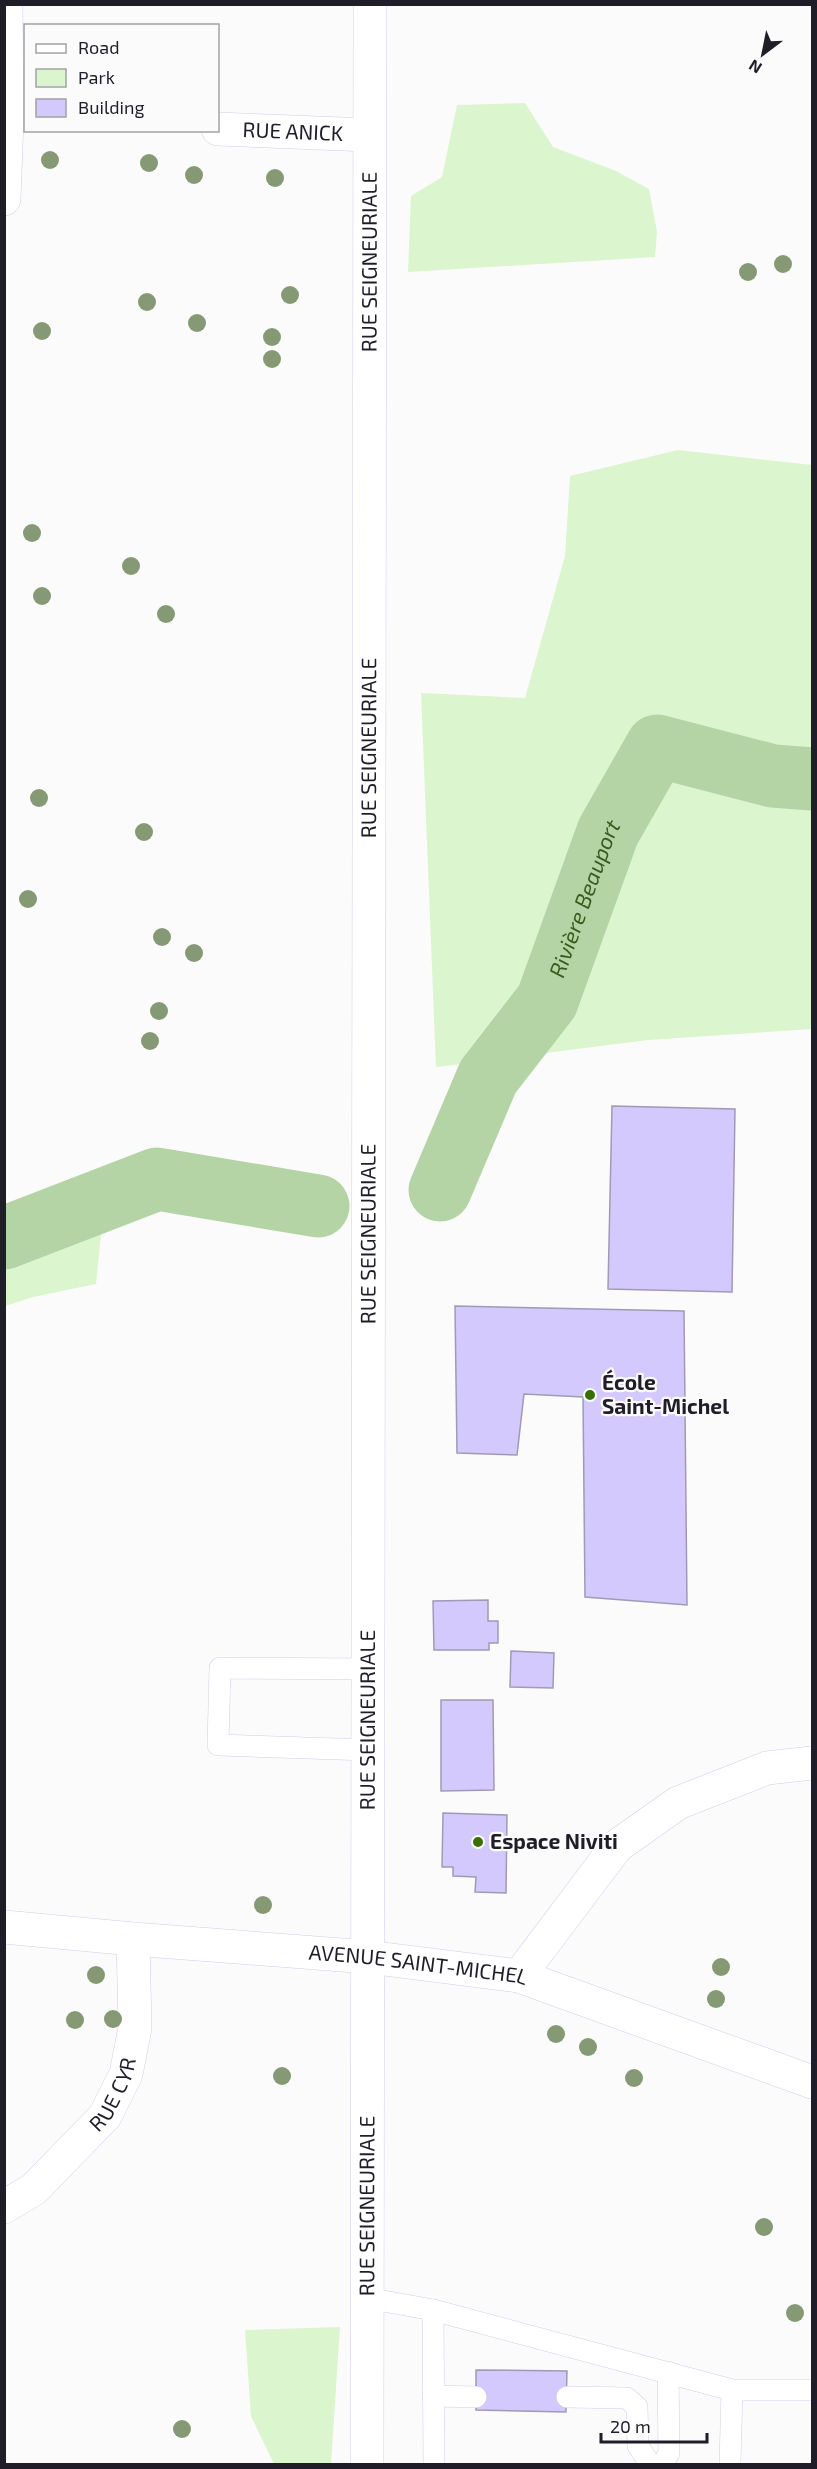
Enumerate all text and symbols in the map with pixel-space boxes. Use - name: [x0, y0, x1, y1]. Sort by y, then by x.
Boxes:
- legend: [24, 24, 219, 132]
- north arrow: [733, 24, 793, 84]
- text: Road: [78, 36, 119, 58]
- text: N: [745, 56, 765, 78]
- text: Park: [78, 66, 115, 88]
- text: Building: [78, 96, 145, 118]
- street label: RUE ANICK: [242, 116, 344, 145]
- street label: RUE SEIGNEURIALE: [356, 172, 381, 352]
- street label: RUE SEIGNEURIALE: [355, 658, 380, 838]
- water label: Rivière Beauport: [543, 814, 625, 981]
- street label: RUE SEIGNEURIALE: [354, 1144, 380, 1324]
- place label: École Saint-Michel: [602, 1369, 729, 1418]
- marker: École Saint-Michel: [583, 1388, 597, 1402]
- street label: RUE SEIGNEURIALE: [354, 1630, 379, 1810]
- place label: Espace Niviti: [490, 1828, 618, 1853]
- marker: Espace Niviti: [471, 1835, 485, 1849]
- street label: AVENUE SAINT-MICHEL: [308, 1939, 532, 1989]
- street label: RUE CYR: [83, 2055, 140, 2136]
- street label: RUE SEIGNEURIALE: [353, 2116, 378, 2296]
- scale bar: [601, 2406, 708, 2444]
- text: 20 m: [610, 2415, 651, 2437]

